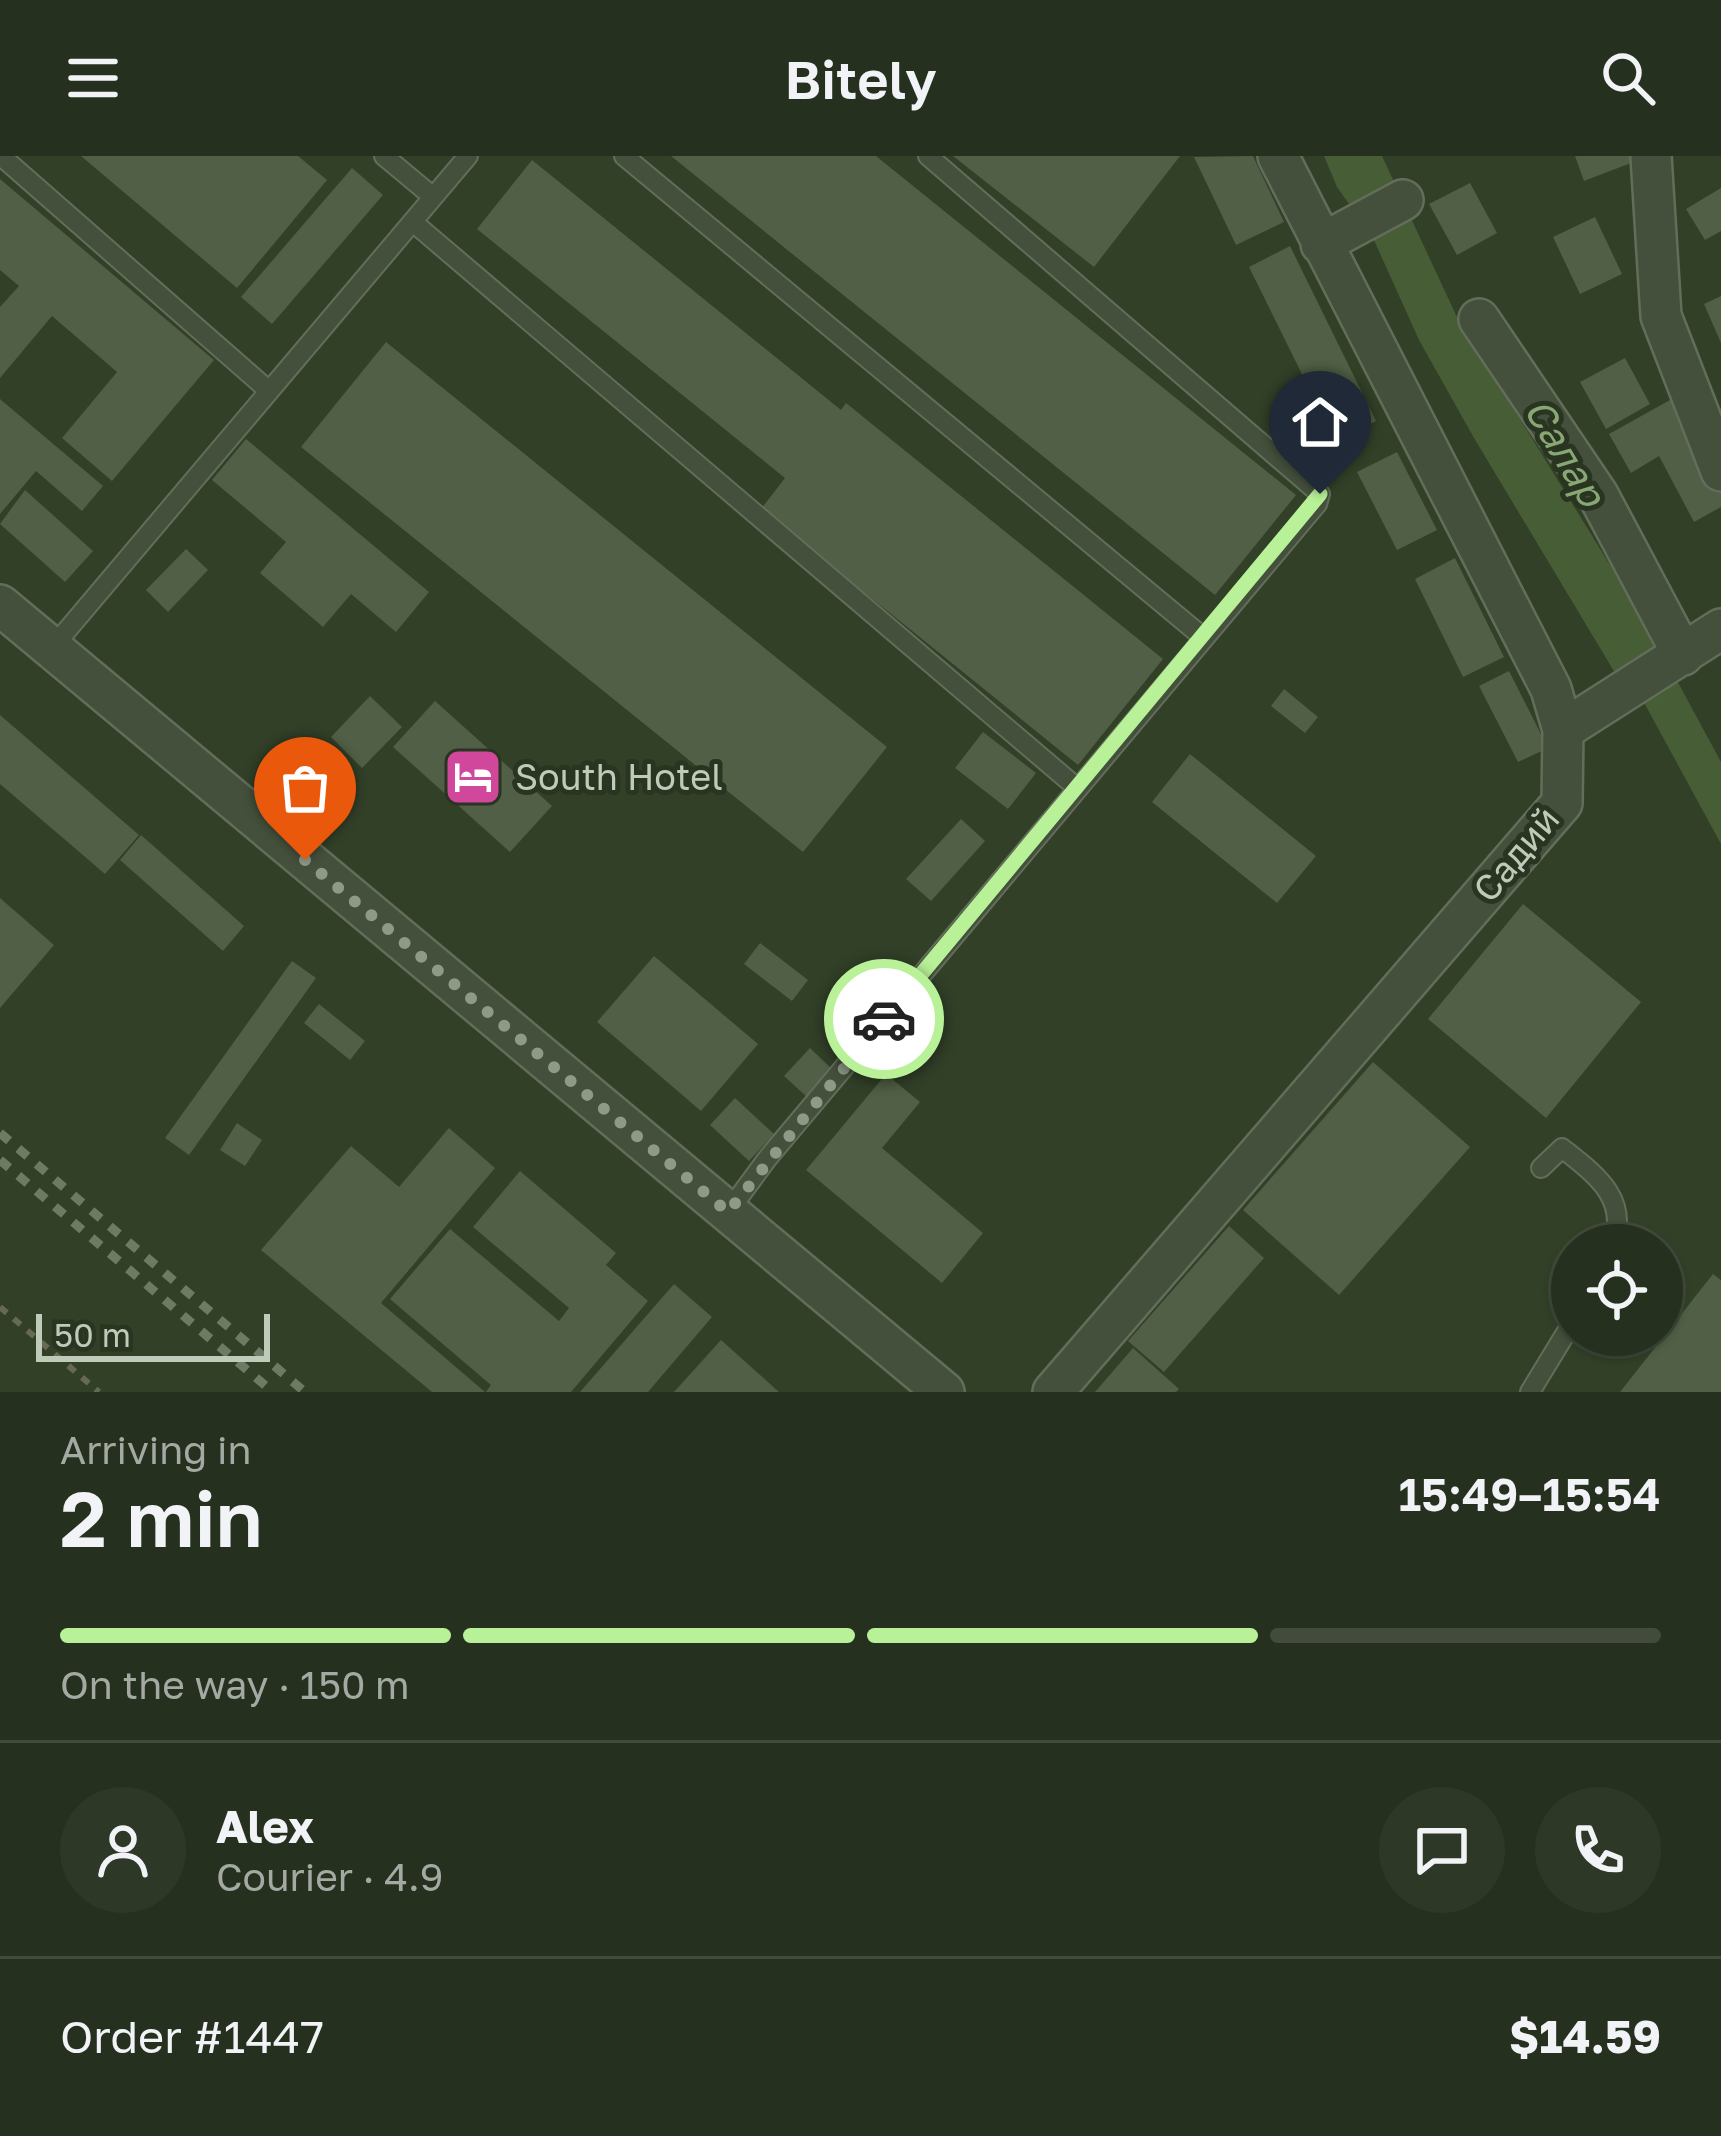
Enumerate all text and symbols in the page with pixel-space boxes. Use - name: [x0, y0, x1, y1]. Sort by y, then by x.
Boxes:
- icon: menu: [60, 45, 126, 111]
- icon: search: [1595, 45, 1661, 111]
- text: Bitely: [784, 46, 937, 111]
- pin: [1269, 371, 1371, 494]
- icon: home: [1287, 389, 1353, 455]
- water label: Салар: [1515, 389, 1617, 517]
- pin: [254, 737, 356, 860]
- hotel icon: South Hotel: [442, 746, 504, 808]
- icon: bag: [272, 755, 338, 821]
- place label: South Hotel: [515, 755, 723, 798]
- street label: Садий: [1464, 798, 1568, 910]
- courier: [824, 959, 944, 1079]
- icon: car: [851, 986, 917, 1052]
- map controls: [1551, 1224, 1683, 1356]
- button: locate: [1551, 1224, 1683, 1356]
- scale bar: [36, 1308, 270, 1361]
- text: 50 m: [54, 1315, 131, 1354]
- text: Arriving in: [60, 1426, 251, 1473]
- text: 15:49–15:54: [1398, 1467, 1661, 1521]
- text: 2 min: [60, 1471, 263, 1564]
- text: On the way · 150 m: [60, 1661, 410, 1708]
- button: person: [60, 1787, 186, 1913]
- button: chat: [1379, 1787, 1505, 1913]
- button: phone: [1535, 1787, 1661, 1913]
- text: Alex: [216, 1799, 314, 1853]
- text: Courier · 4.9: [216, 1853, 443, 1900]
- text: Order #1447: [60, 2009, 324, 2063]
- text: $14.59: [1509, 2009, 1661, 2063]

